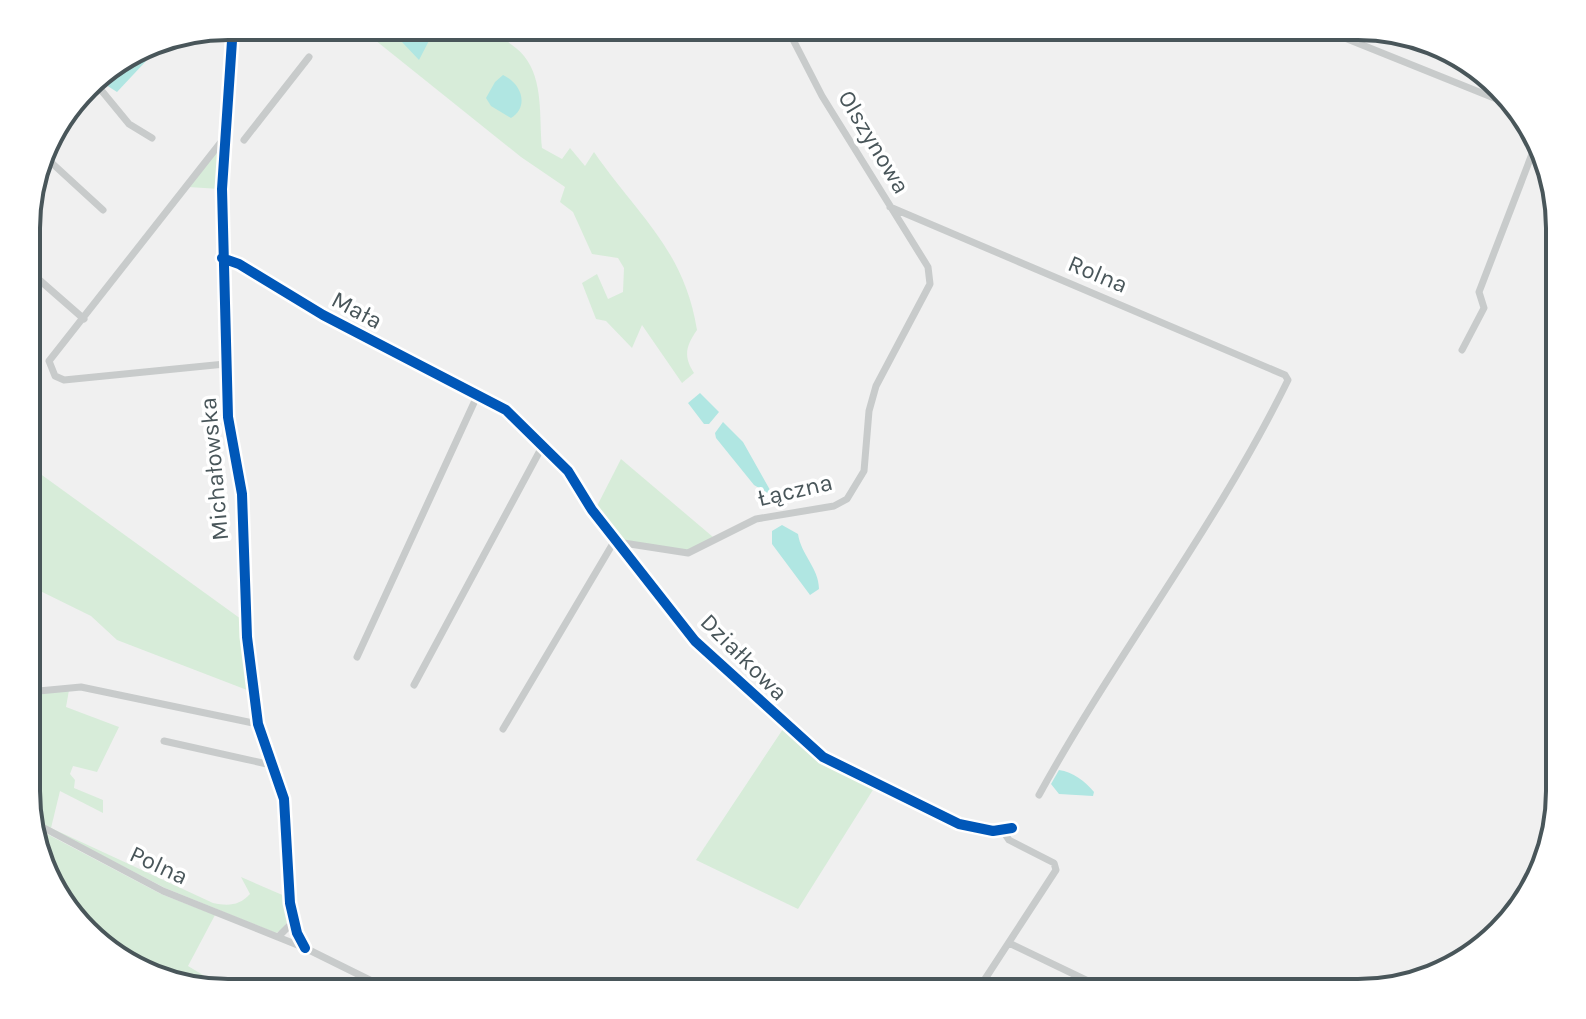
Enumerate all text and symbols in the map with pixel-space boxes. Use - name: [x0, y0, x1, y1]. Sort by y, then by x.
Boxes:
- street label: Olszynowa: [832, 85, 916, 199]
- street label: Rolna: [1064, 249, 1132, 299]
- street label: Mała: [327, 285, 387, 335]
- street label: Michałowska: [194, 396, 234, 542]
- street label: Łączna: [755, 468, 835, 512]
- street label: Działkowa: [695, 608, 793, 706]
- street label: Polna: [126, 839, 192, 891]

